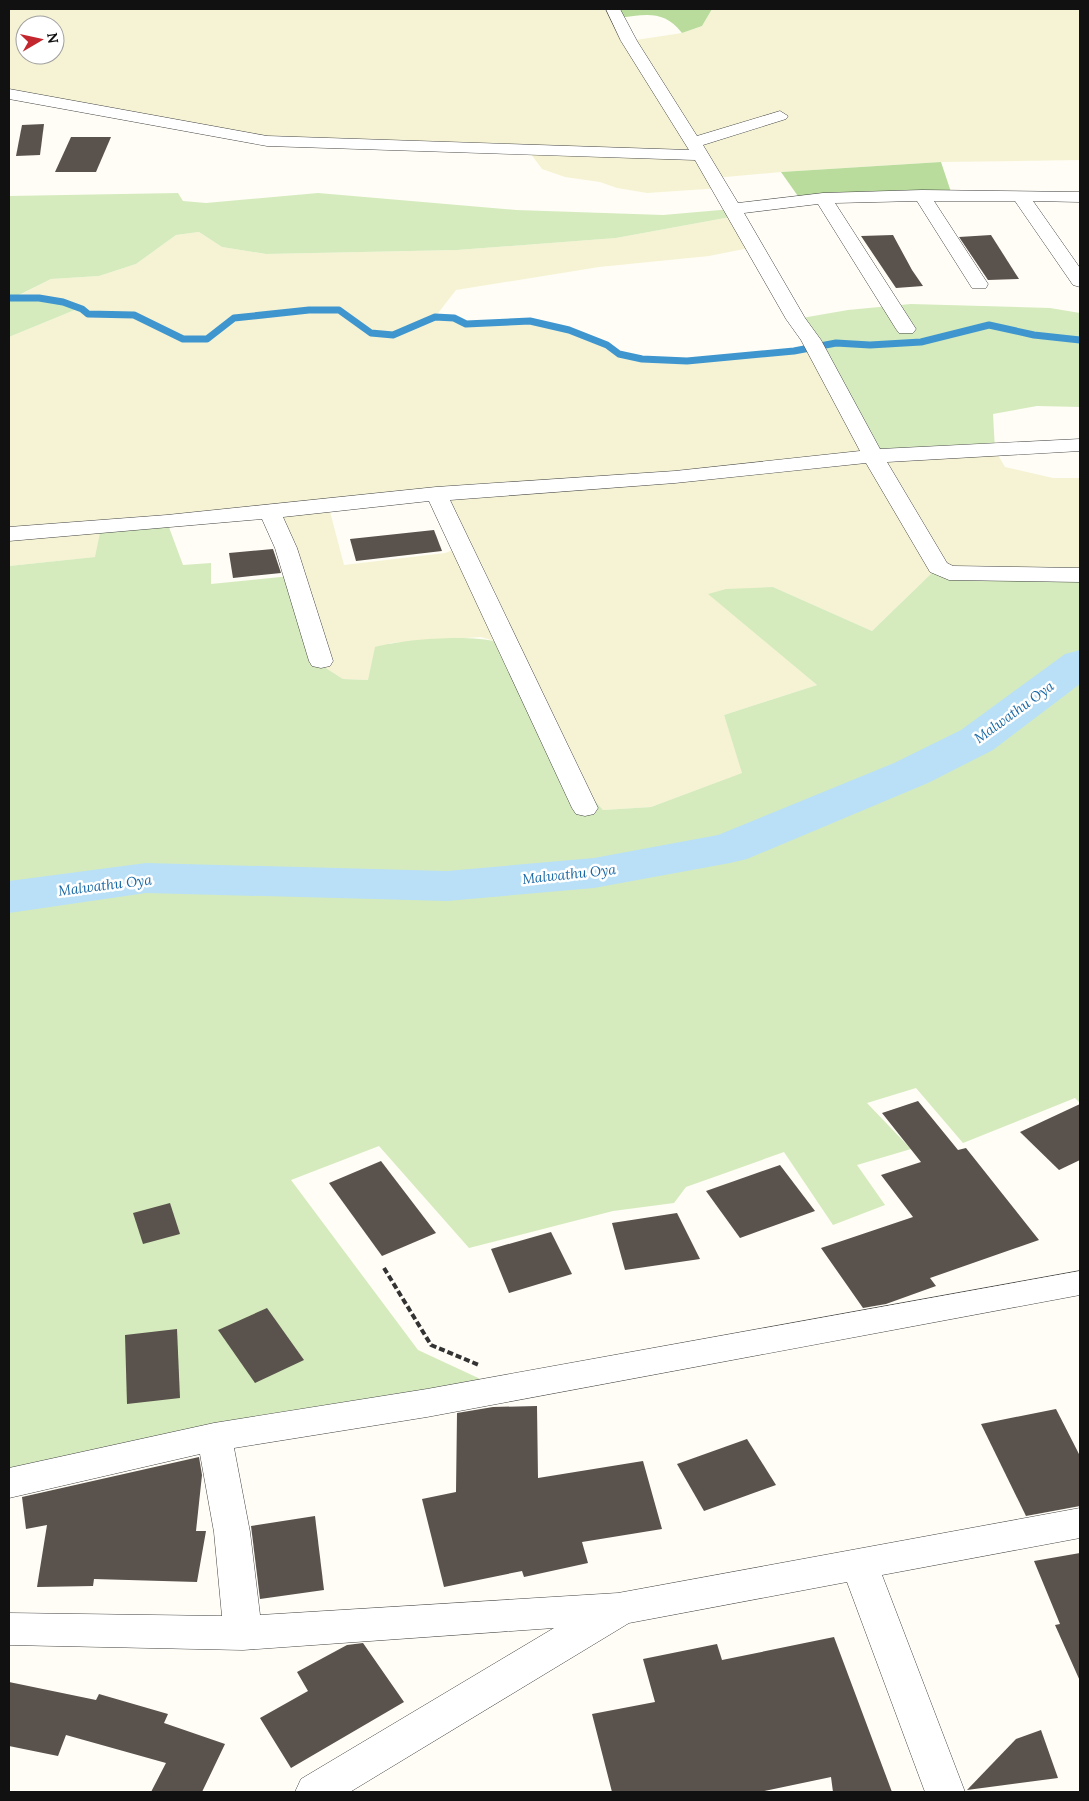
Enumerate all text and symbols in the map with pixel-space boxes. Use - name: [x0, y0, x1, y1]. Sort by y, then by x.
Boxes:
- north arrow: [15, 15, 65, 65]
- text: N: [43, 31, 63, 45]
- water label: Malwathu Oya: [971, 677, 1058, 747]
- water label: Malwathu Oya: [521, 860, 617, 888]
- water label: Malwathu Oya: [57, 870, 153, 900]

